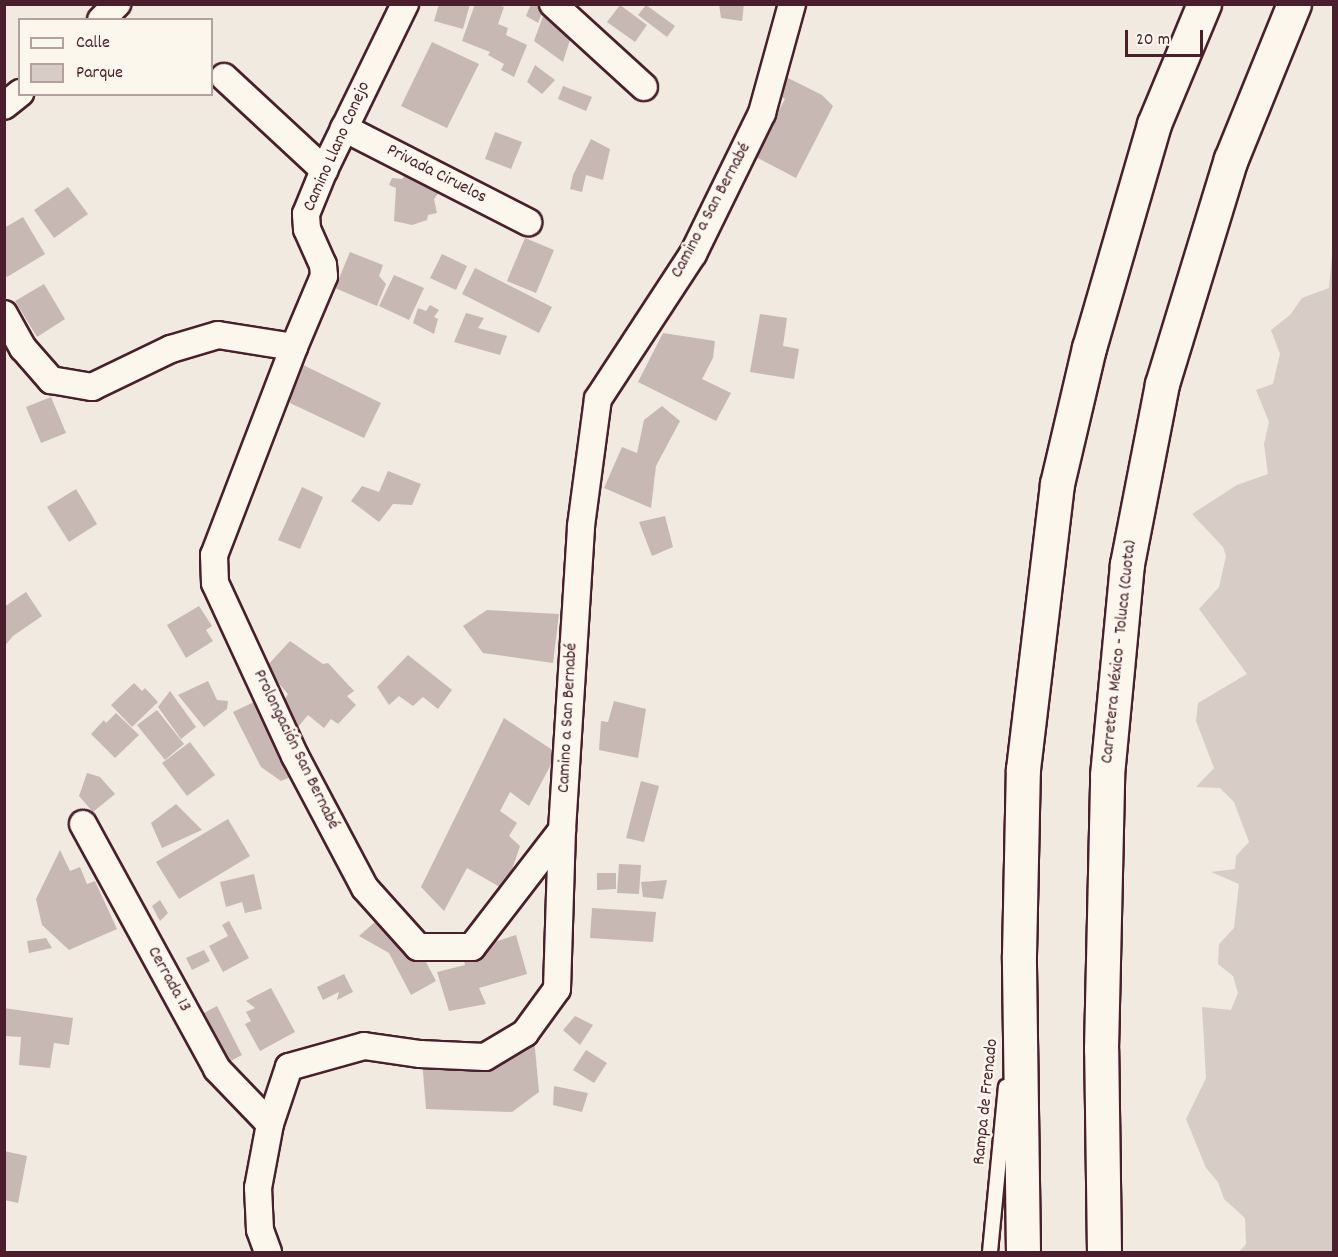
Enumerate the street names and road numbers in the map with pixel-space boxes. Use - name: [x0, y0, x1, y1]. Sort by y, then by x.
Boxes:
- street label: Camino Llano Conejo: [300, 79, 376, 215]
- street label: Camino a San Bernabé: [667, 140, 757, 282]
- street label: Privada Ciruelos: [382, 141, 490, 209]
- street label: Carretera México - Toluca (Cuota): [1098, 539, 1142, 765]
- street label: Camino a San Bernabé: [554, 642, 584, 794]
- street label: Prolongación San Bernabé: [247, 667, 343, 833]
- street label: Cerrada 13: [141, 943, 195, 1017]
- street label: Rampa de Frenado: [970, 1038, 1004, 1166]

